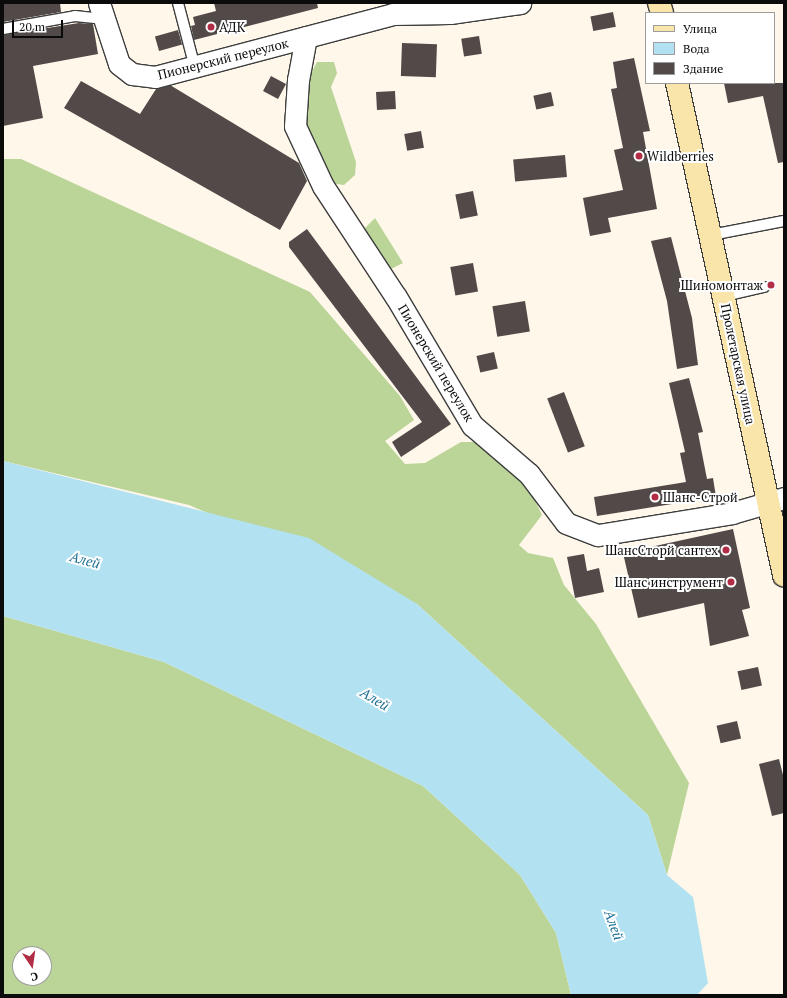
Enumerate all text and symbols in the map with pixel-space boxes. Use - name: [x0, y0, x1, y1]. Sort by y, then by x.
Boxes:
- scale bar: [14, 12, 65, 38]
- legend: [645, 12, 775, 84]
- text: 20 m: [19, 19, 45, 34]
- place label: АДК: [219, 19, 245, 35]
- text: Улица: [683, 21, 717, 36]
- marker: АДК: [206, 22, 216, 32]
- street label: Пионерский переулок: [156, 35, 290, 83]
- text: Вода: [683, 41, 710, 56]
- text: Здание: [683, 61, 723, 76]
- place label: Wildberries: [647, 148, 714, 164]
- marker: Wildberries: [634, 151, 644, 161]
- place label: Шиномонтаж: [681, 277, 763, 293]
- marker: Шиномонтаж: [766, 280, 776, 290]
- street label: Пионерский переулок: [395, 301, 477, 425]
- street label: Пролетарская улица: [718, 302, 758, 426]
- place label: Шанс-Строй: [663, 489, 738, 505]
- marker: Шанс-Строй: [650, 492, 660, 502]
- place label: ШансСторй сантех: [605, 542, 718, 558]
- marker: ШансСторй сантех: [721, 545, 731, 555]
- water label: Алей: [68, 548, 102, 572]
- place label: Шанс инструмент: [615, 574, 723, 590]
- marker: Шанс инструмент: [726, 577, 736, 587]
- water label: Алей: [358, 684, 392, 714]
- water label: Алей: [601, 908, 627, 942]
- north arrow: [12, 946, 52, 986]
- text: С: [29, 969, 40, 984]

